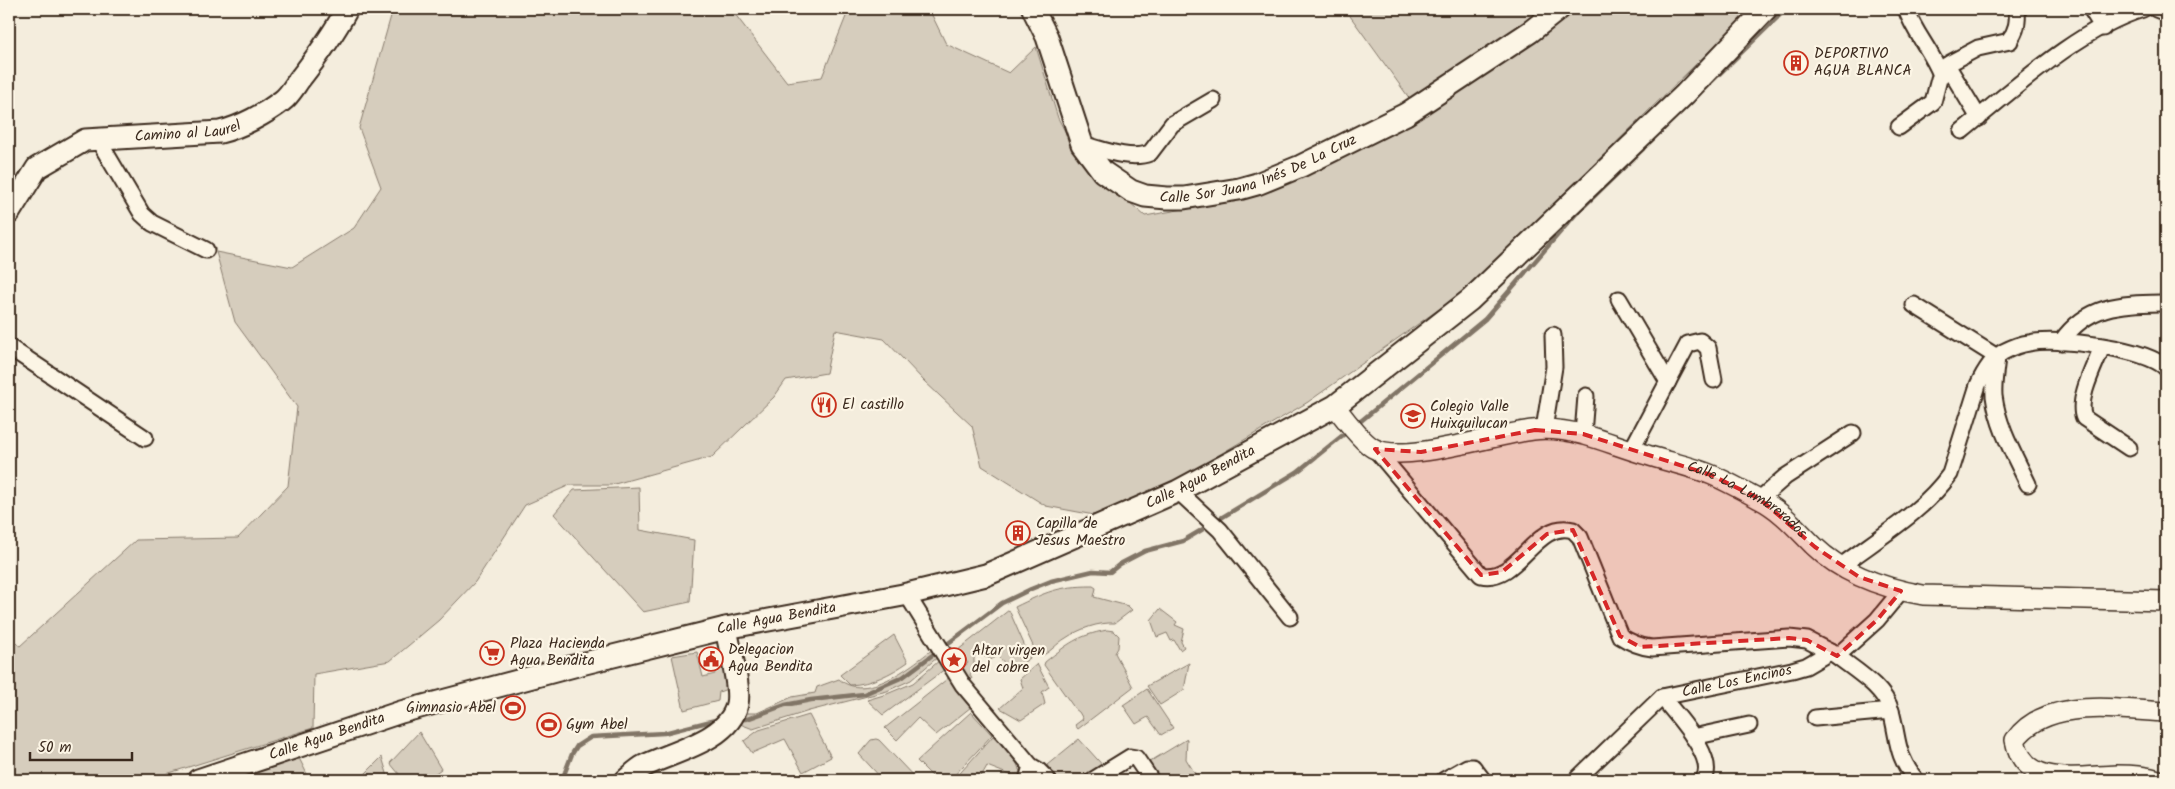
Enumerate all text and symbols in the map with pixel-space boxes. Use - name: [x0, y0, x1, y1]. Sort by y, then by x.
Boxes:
- place label: DEPORTIVO AGUA BLANCA: [1814, 42, 1912, 83]
- building icon: DEPORTIVO AGUA BLANCA: [1783, 50, 1809, 76]
- street label: Camino al Laurel: [134, 114, 245, 149]
- street label: Calle Sor Juana Inés De La Cruz: [1159, 128, 1361, 210]
- restaurant icon: El castillo: [811, 392, 837, 418]
- place label: El castillo: [842, 393, 904, 417]
- place label: Colegio Valle Huixquilucan: [1430, 395, 1509, 436]
- school or university icon: Colegio Valle Huixquilucan: [1400, 403, 1426, 429]
- street label: Calle Agua Bendita: [1142, 439, 1260, 516]
- street label: Calle La Lumbrerados: [1684, 455, 1813, 545]
- place label: Capilla de Jesus Maestro: [1036, 512, 1126, 553]
- building icon: Capilla de Jesus Maestro: [1005, 520, 1031, 546]
- street label: Calle Agua Bendita: [714, 596, 838, 642]
- place label: Plaza Hacienda Agua Bendita: [510, 632, 605, 673]
- place label: Delegacion Agua Bendita: [728, 638, 813, 679]
- place label: Altar virgen del cobre: [972, 639, 1045, 680]
- supermarket icon: Plaza Hacienda Agua Bendita: [479, 640, 505, 666]
- public building icon: Delegacion Agua Bendita: [698, 646, 724, 672]
- place icon: Altar virgen del cobre: [941, 647, 967, 673]
- street label: Calle Los Encinos: [1680, 658, 1795, 705]
- sports icon: Gimnasio Abel: [500, 695, 526, 721]
- place label: Gimnasio Abel: [406, 696, 496, 720]
- street label: Calle Agua Bendita: [266, 706, 388, 767]
- sports icon: Gym Abel: [536, 712, 562, 738]
- place label: Gym Abel: [566, 713, 628, 737]
- scale bar: [30, 729, 132, 761]
- text: 50 m: [38, 736, 72, 760]

